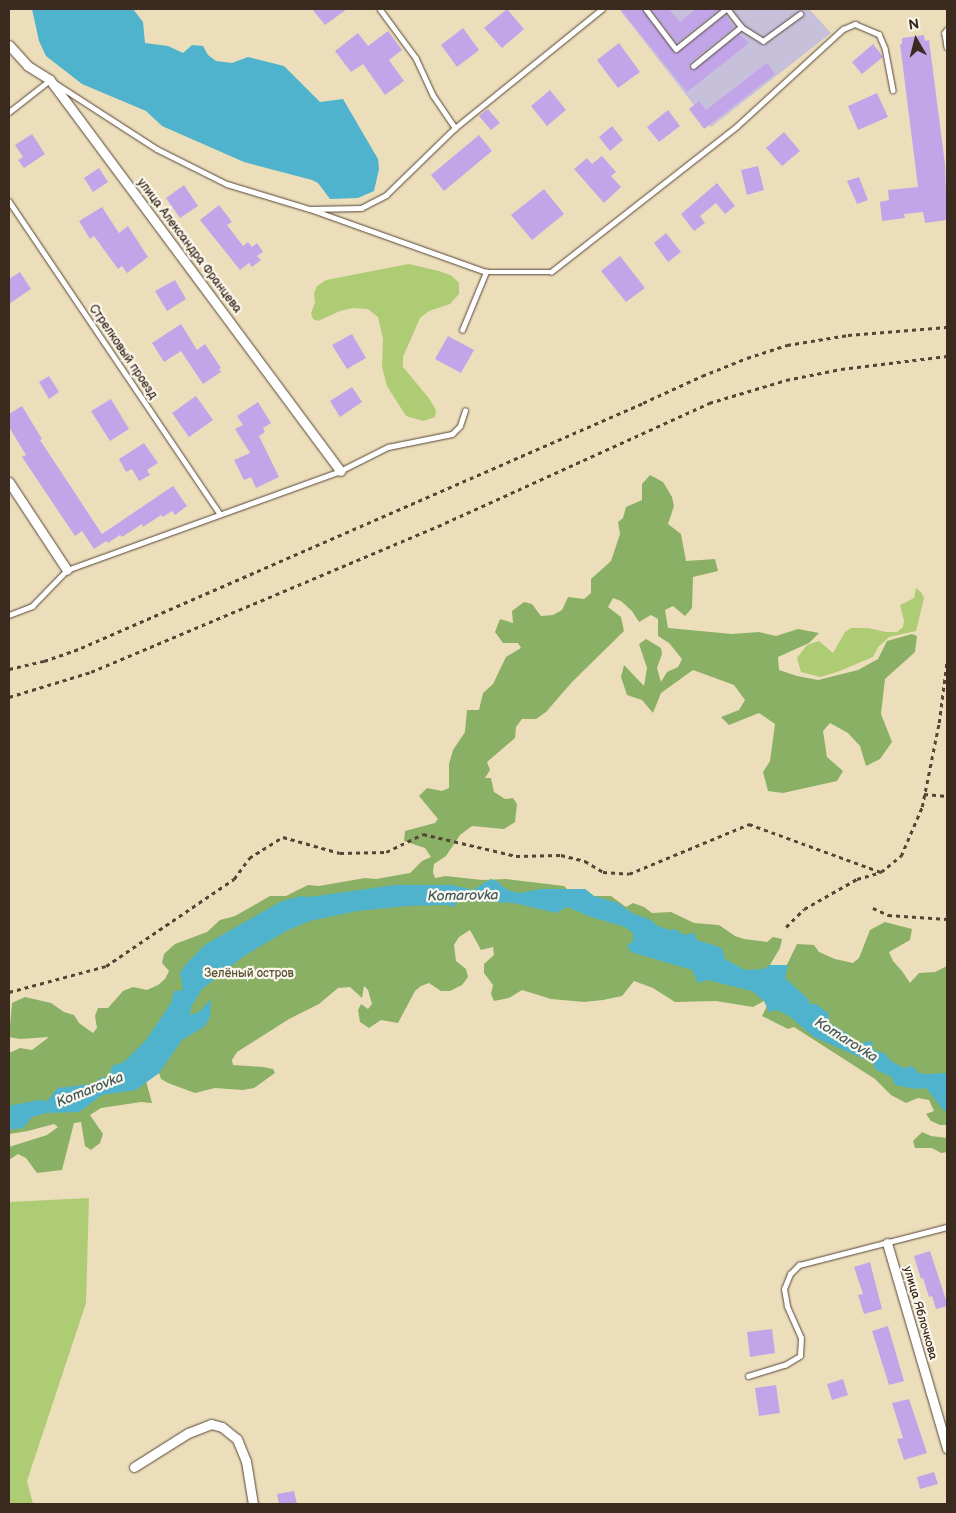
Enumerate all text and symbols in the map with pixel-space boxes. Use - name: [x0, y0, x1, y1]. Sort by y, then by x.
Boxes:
- north arrow: [891, 15, 941, 65]
- text: N: [907, 16, 920, 34]
- street label: улица Александра Францева: [134, 176, 244, 316]
- street label: Стрелковый проезд: [86, 302, 160, 402]
- water label: Komarovka: [427, 887, 499, 905]
- park label: Зелёный остров: [204, 967, 294, 981]
- water label: Komarovka: [811, 1014, 881, 1066]
- water label: Komarovka: [54, 1069, 126, 1111]
- street label: улица Яблочкова: [900, 1265, 940, 1361]

